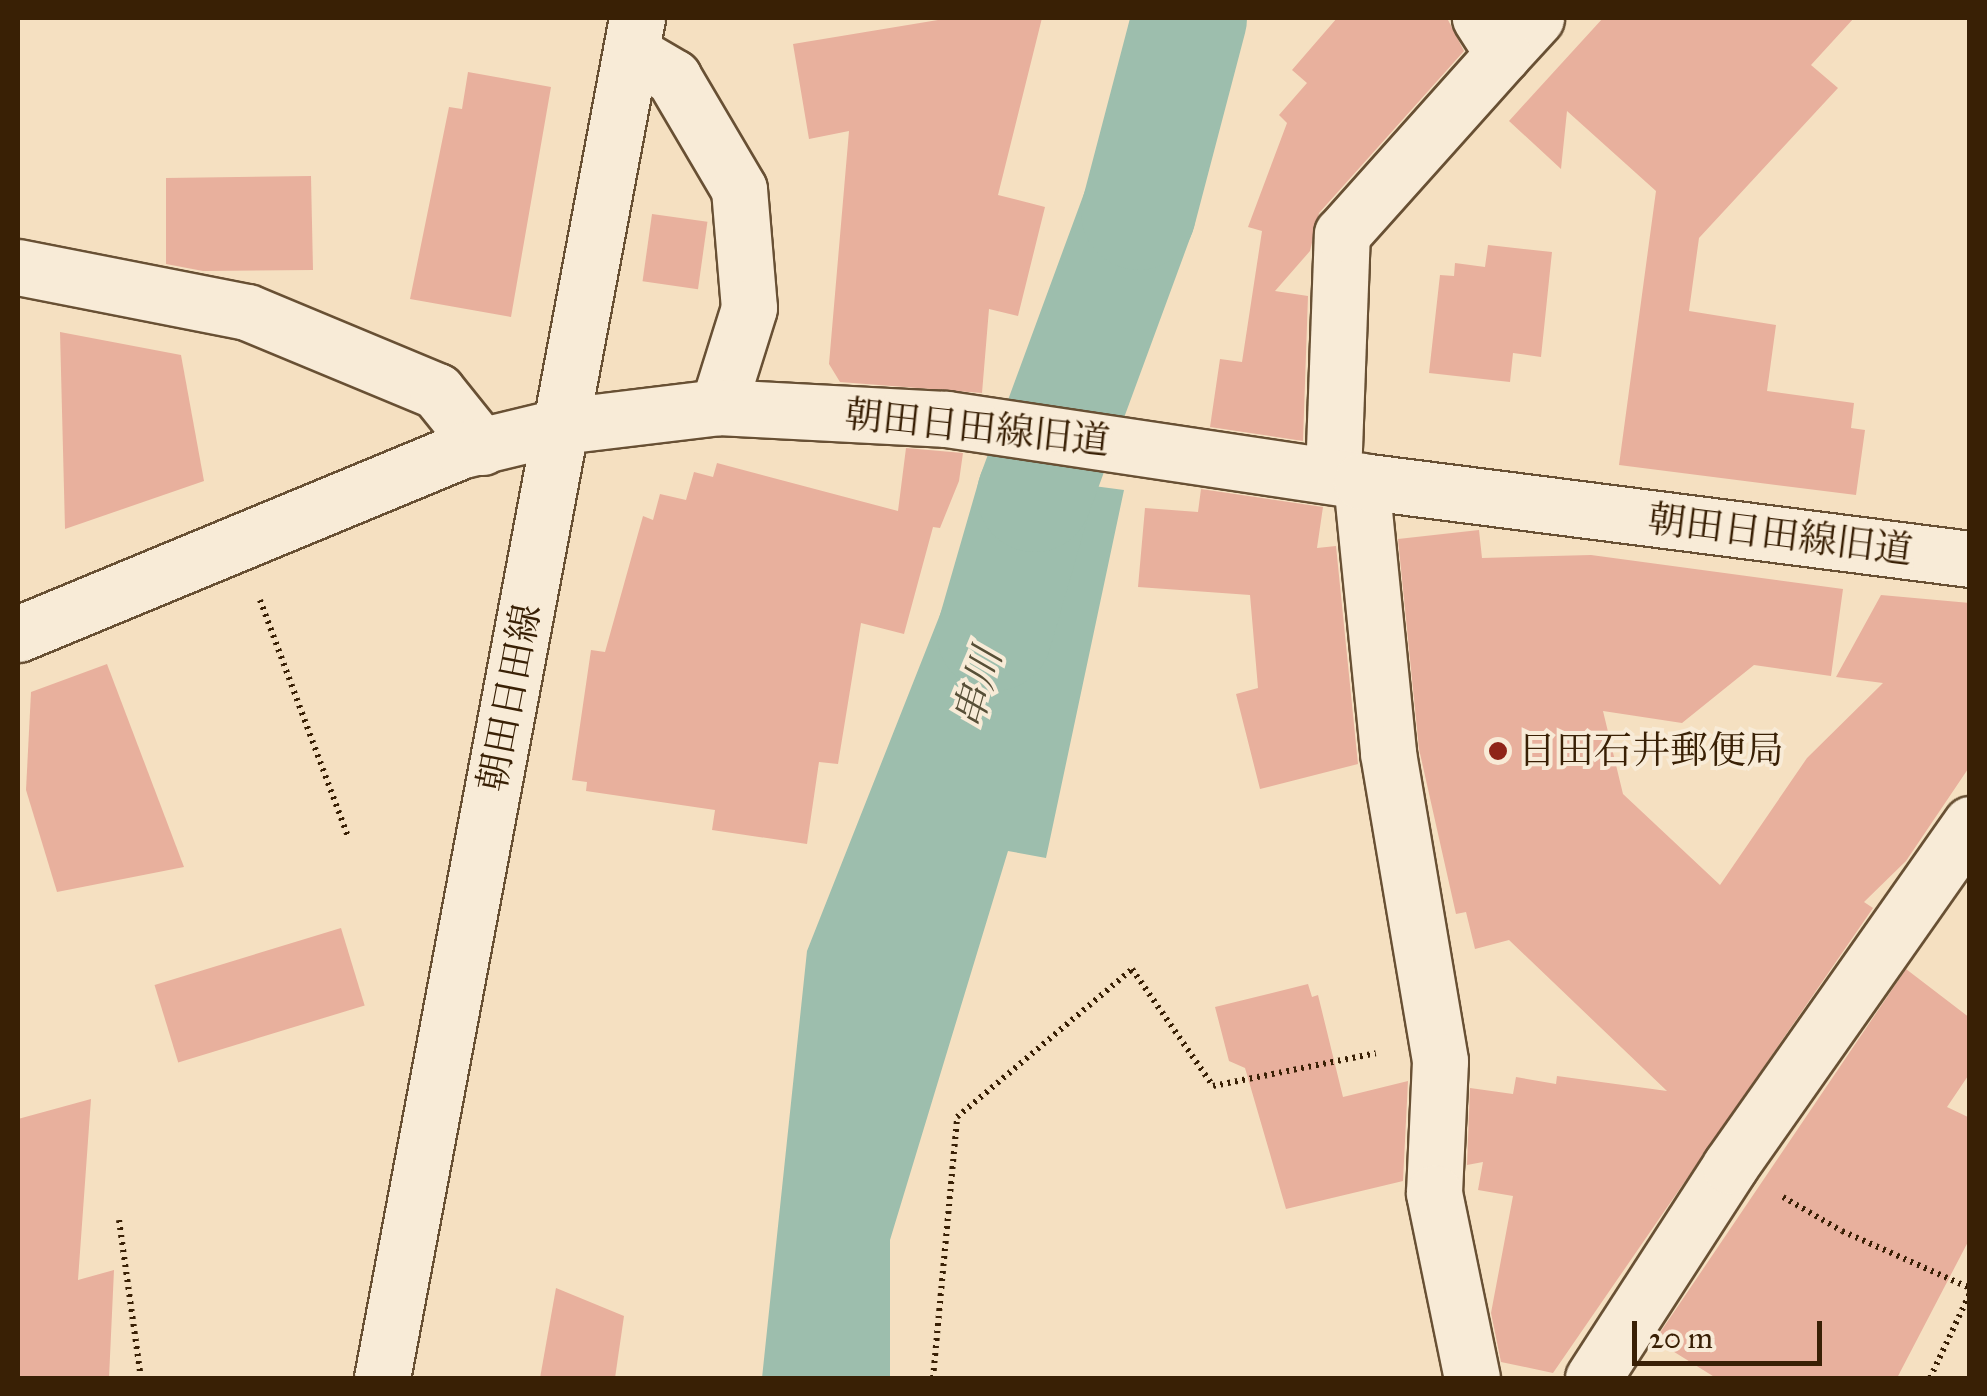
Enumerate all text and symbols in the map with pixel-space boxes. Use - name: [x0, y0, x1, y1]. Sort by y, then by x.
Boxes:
- street label: 朝田日田線旧道: [842, 391, 1112, 465]
- street label: 朝田日田線旧道: [1645, 496, 1915, 574]
- street label: 朝田日田線: [469, 600, 551, 796]
- water label: 串川: [944, 643, 1012, 733]
- place label: 日田石井郵便局: [1518, 728, 1784, 774]
- marker: 日田石井郵便局: [1487, 740, 1509, 762]
- scale bar: [1637, 1301, 1827, 1363]
- text: 20 m: [1649, 1320, 1713, 1356]

